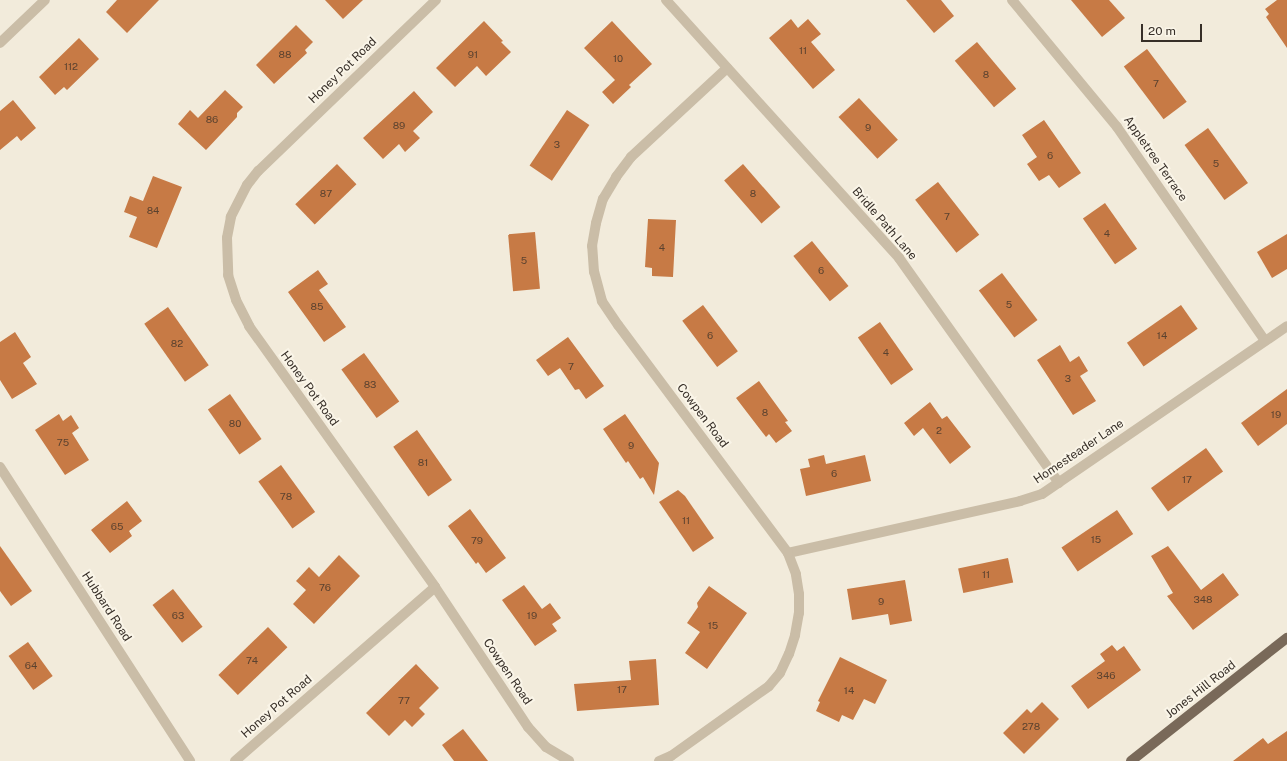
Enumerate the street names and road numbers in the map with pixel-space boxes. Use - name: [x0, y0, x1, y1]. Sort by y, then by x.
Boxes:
- street label: Honey Pot Road: [306, 35, 380, 107]
- street label: Appletree Terrace: [1120, 114, 1190, 204]
- street label: Bridle Path Lane: [849, 185, 919, 263]
- street label: Honey Pot Road: [277, 349, 341, 429]
- street label: Cowpen Road: [673, 381, 731, 451]
- street label: Homesteader Lane: [1031, 417, 1127, 487]
- street label: Hubbard Road: [78, 569, 134, 645]
- street label: Cowpen Road: [480, 636, 534, 708]
- street label: Jones Hill Road: [1163, 658, 1239, 722]
- street label: Honey Pot Road: [239, 672, 315, 742]

